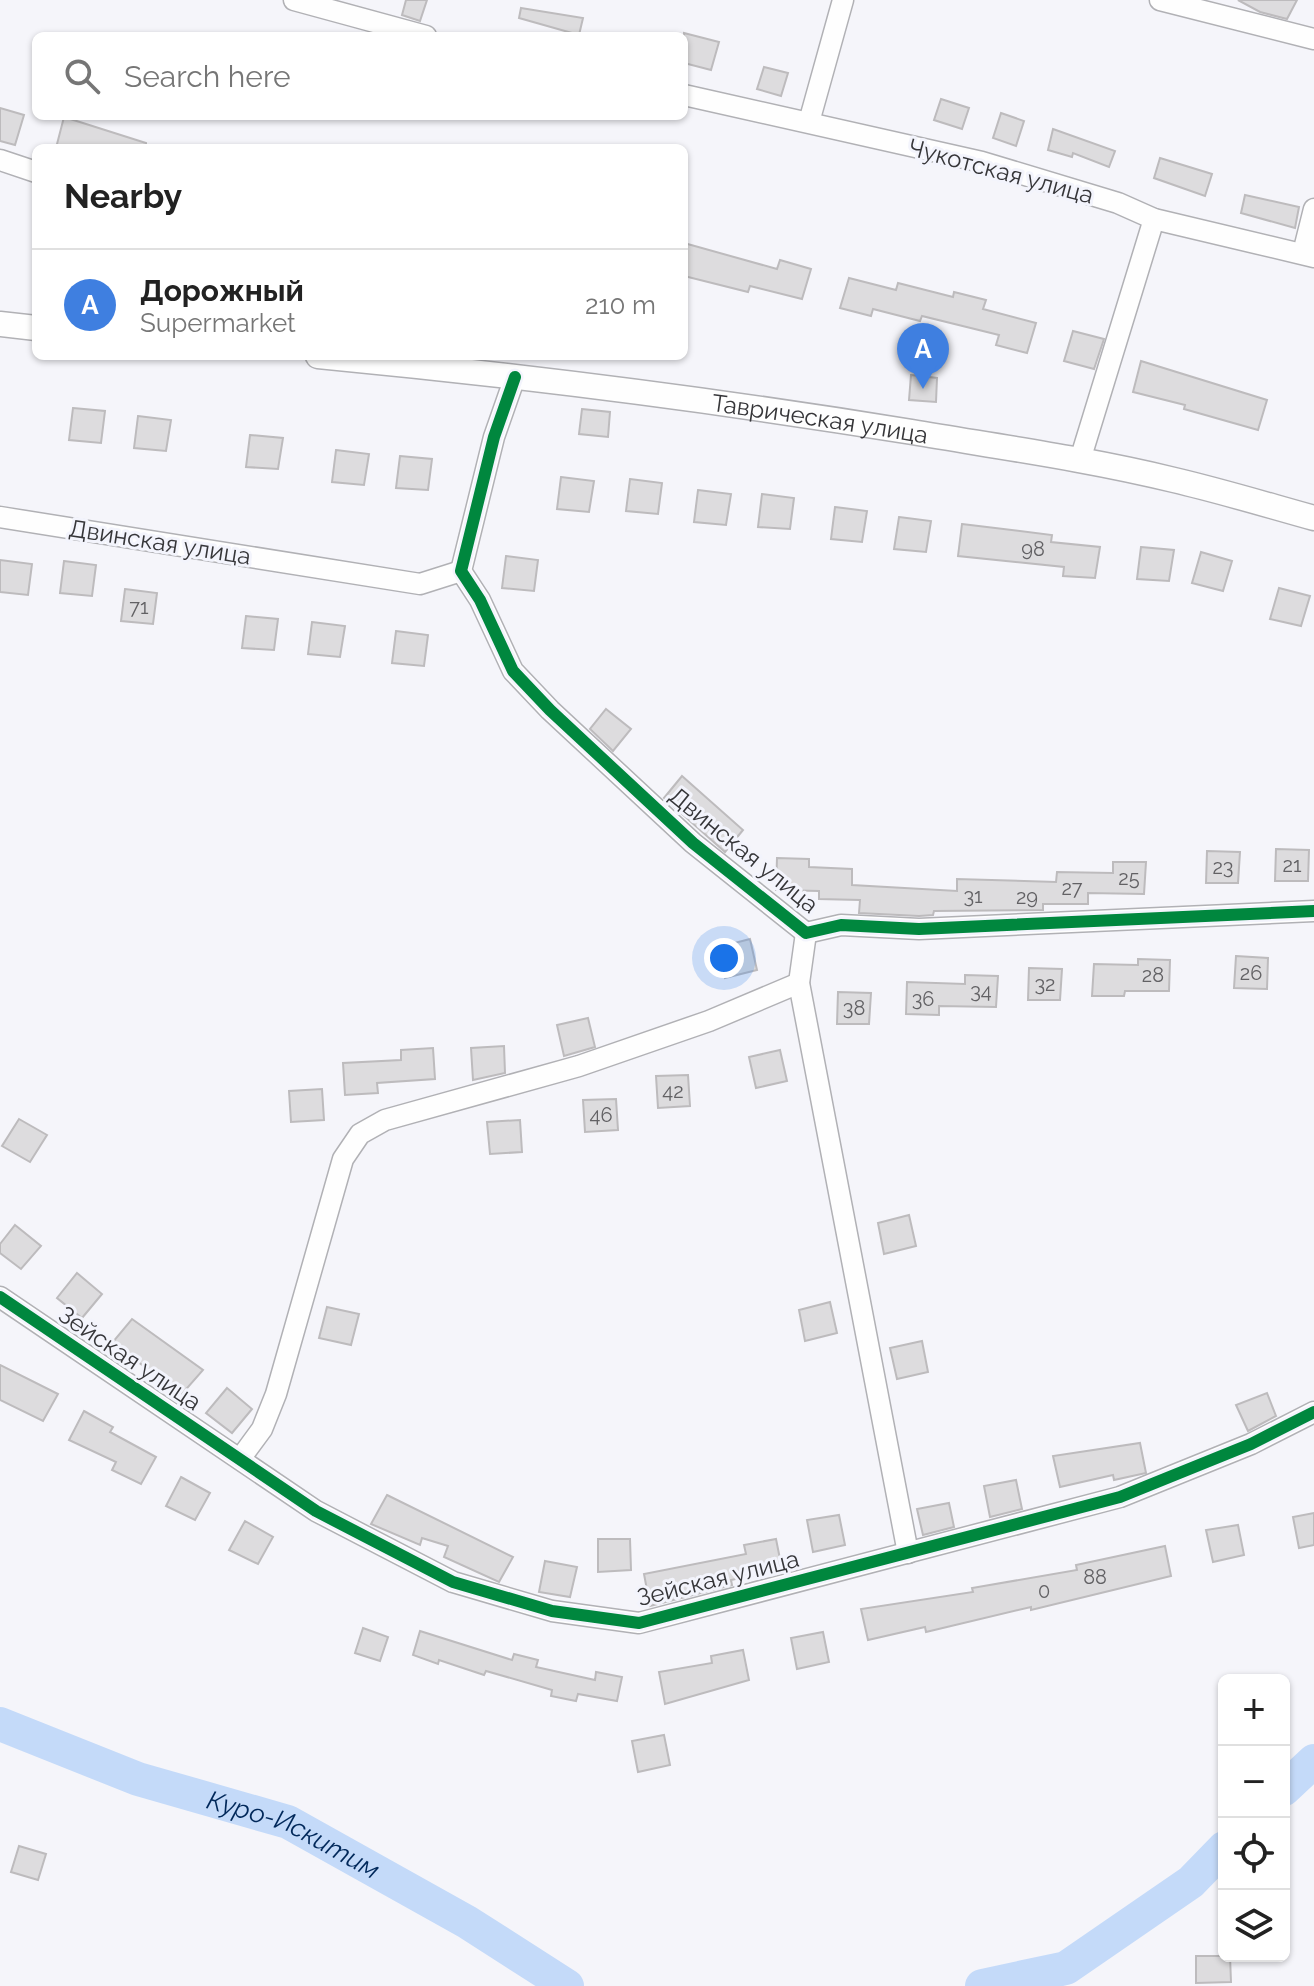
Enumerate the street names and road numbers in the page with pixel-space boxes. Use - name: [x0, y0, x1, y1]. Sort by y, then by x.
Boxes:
- street label: Чукотская улица: [905, 132, 1097, 210]
- street label: Таврическая улица: [710, 388, 930, 449]
- street label: Двинская улица: [67, 513, 253, 571]
- street label: Двинская улица: [664, 781, 824, 919]
- street label: Зейская улица: [53, 1300, 207, 1416]
- street label: Зейская улица: [634, 1544, 802, 1612]

